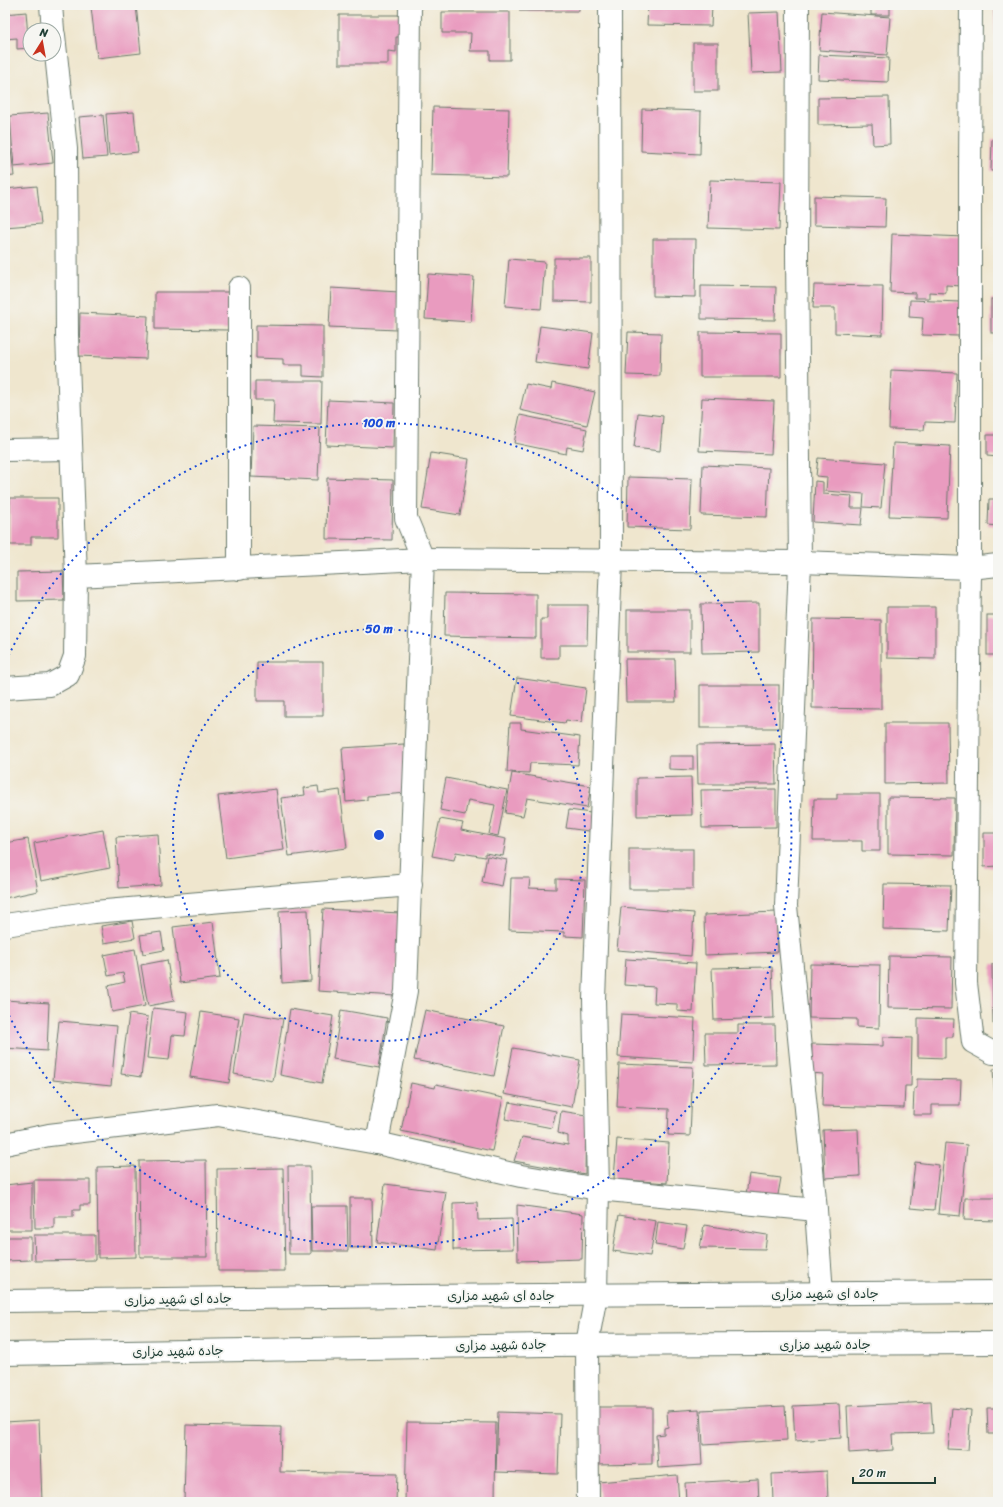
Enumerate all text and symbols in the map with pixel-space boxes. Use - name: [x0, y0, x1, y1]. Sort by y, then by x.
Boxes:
- north arrow: [22, 22, 62, 62]
- text: N: [37, 22, 50, 43]
- text: 100 m: [363, 412, 396, 434]
- text: 50 m: [365, 618, 393, 640]
- centre of rings: [372, 828, 386, 842]
- street label: جاده ای شهید مزاری: [771, 1282, 879, 1305]
- street label: جاده ای شهید مزاری: [447, 1284, 555, 1307]
- street label: جاده ای شهید مزاری: [124, 1287, 232, 1311]
- street label: جاده شهید مزاری: [455, 1333, 547, 1357]
- street label: جاده شهید مزاری: [779, 1333, 871, 1356]
- street label: جاده شهید مزاری: [132, 1339, 224, 1363]
- scale bar: [853, 1459, 935, 1485]
- text: 20 m: [859, 1462, 886, 1484]

